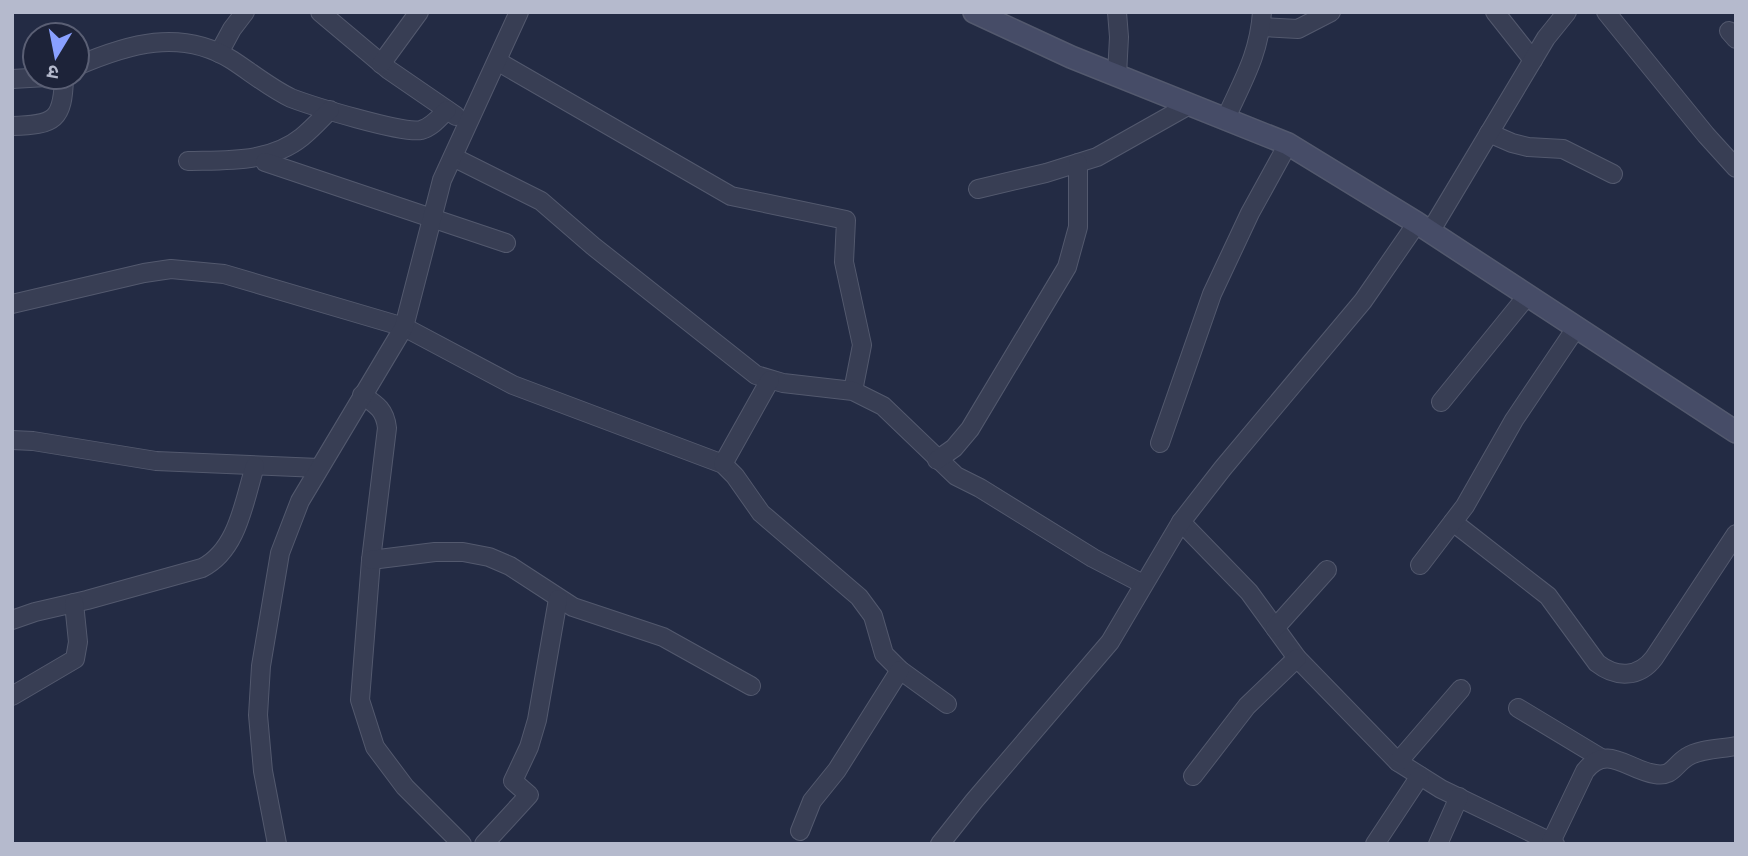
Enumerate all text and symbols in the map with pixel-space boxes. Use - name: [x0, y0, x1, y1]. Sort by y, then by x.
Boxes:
- north arrow: [21, 21, 91, 91]
- text: उ: [45, 61, 60, 86]

